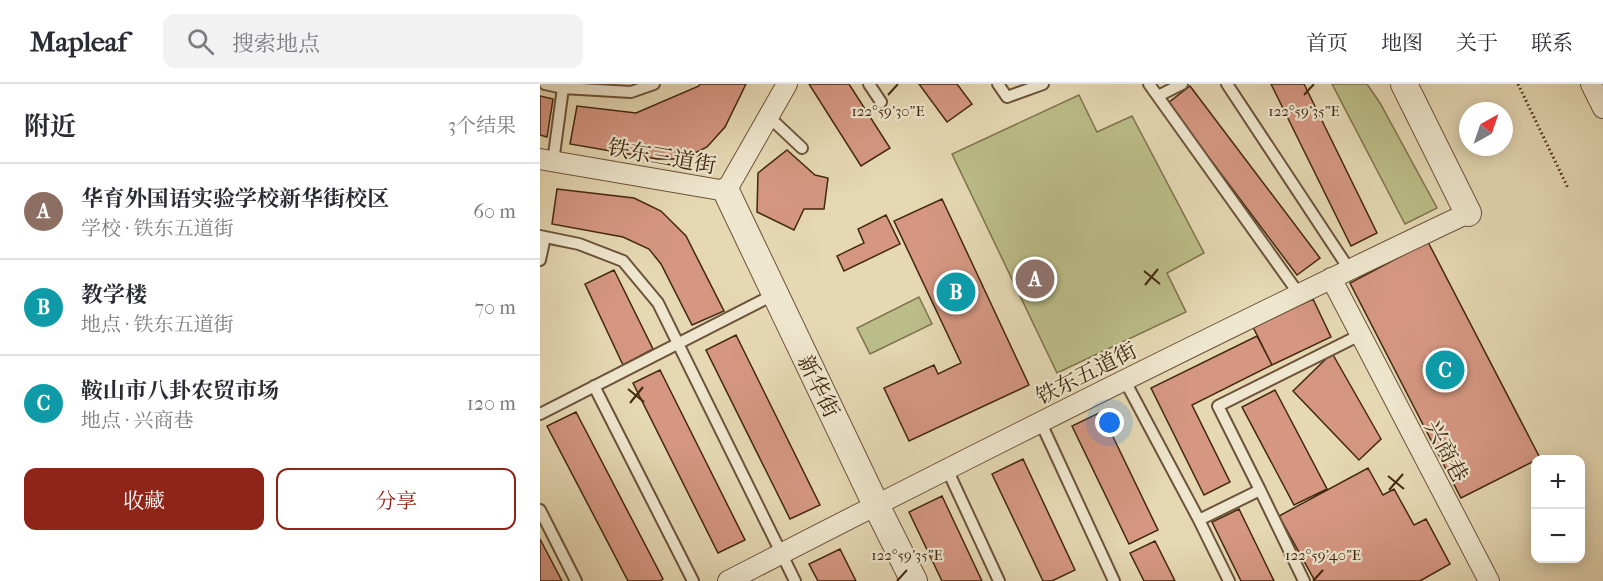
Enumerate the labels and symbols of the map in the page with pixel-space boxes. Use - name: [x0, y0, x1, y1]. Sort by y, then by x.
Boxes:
- text: 122°59'30"E: [851, 102, 925, 120]
- text: 122°59'35"E: [1268, 102, 1340, 120]
- north arrow: [1459, 102, 1513, 156]
- street label: 铁东三道街: [605, 135, 718, 179]
- pin: A: [1016, 256, 1054, 302]
- pin: B: [936, 270, 976, 314]
- street label: 铁东五道街: [1032, 337, 1141, 410]
- pin: C: [1426, 348, 1464, 392]
- street label: 新华街: [792, 351, 844, 422]
- your location: [1095, 408, 1124, 437]
- street label: 兴商巷: [1419, 416, 1473, 487]
- text: 122°59'35"E: [871, 546, 943, 564]
- text: 122°59'40"E: [1285, 546, 1361, 564]

